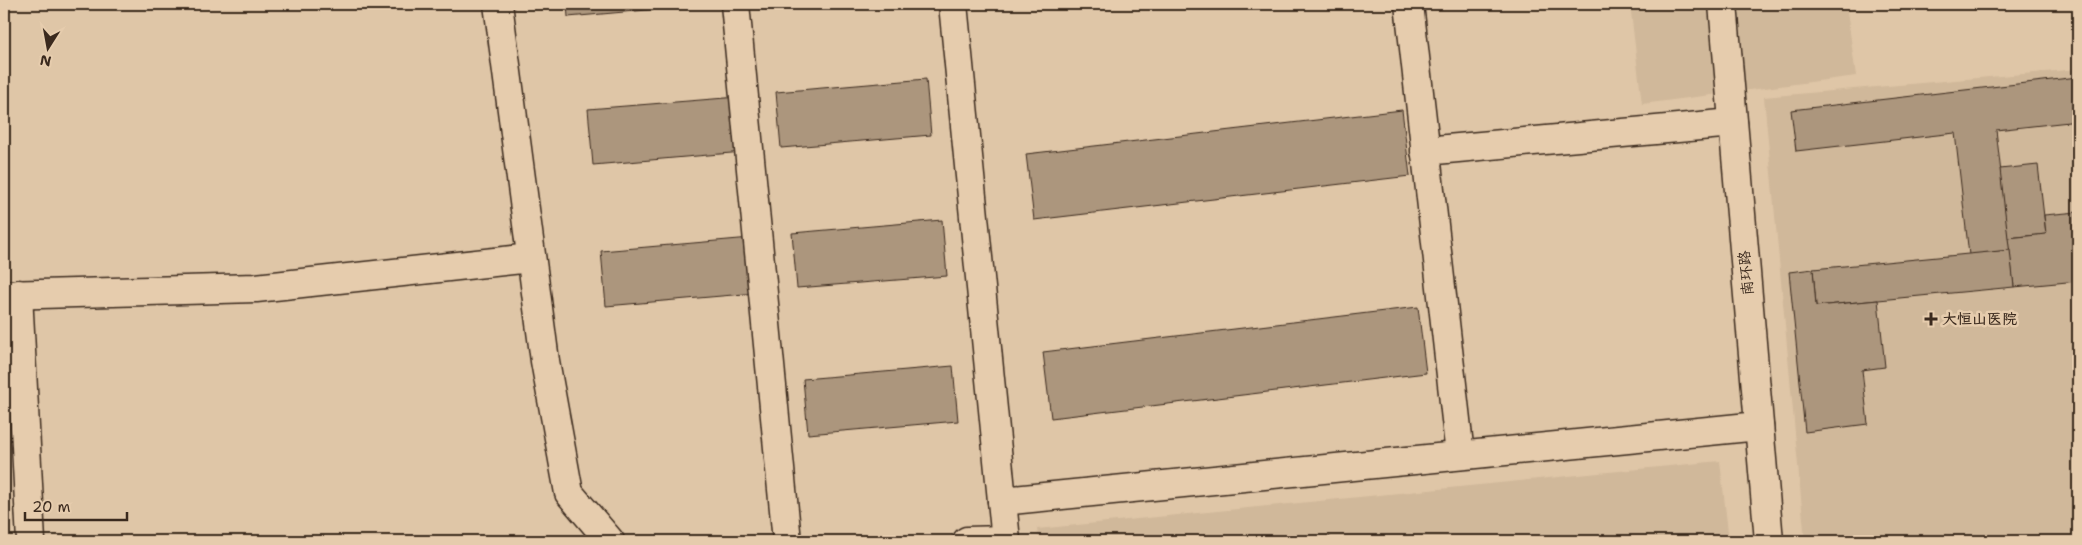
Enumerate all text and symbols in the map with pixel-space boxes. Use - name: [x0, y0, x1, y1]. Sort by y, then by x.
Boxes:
- north arrow: [22, 22, 72, 72]
- text: N: [38, 51, 53, 71]
- street label: 南环路: [1734, 250, 1758, 296]
- place label: 大恒山医院: [1942, 309, 2017, 329]
- marker: 大恒山医院: [1924, 312, 1938, 326]
- scale bar: [25, 490, 128, 522]
- text: 20 m: [32, 497, 71, 517]

